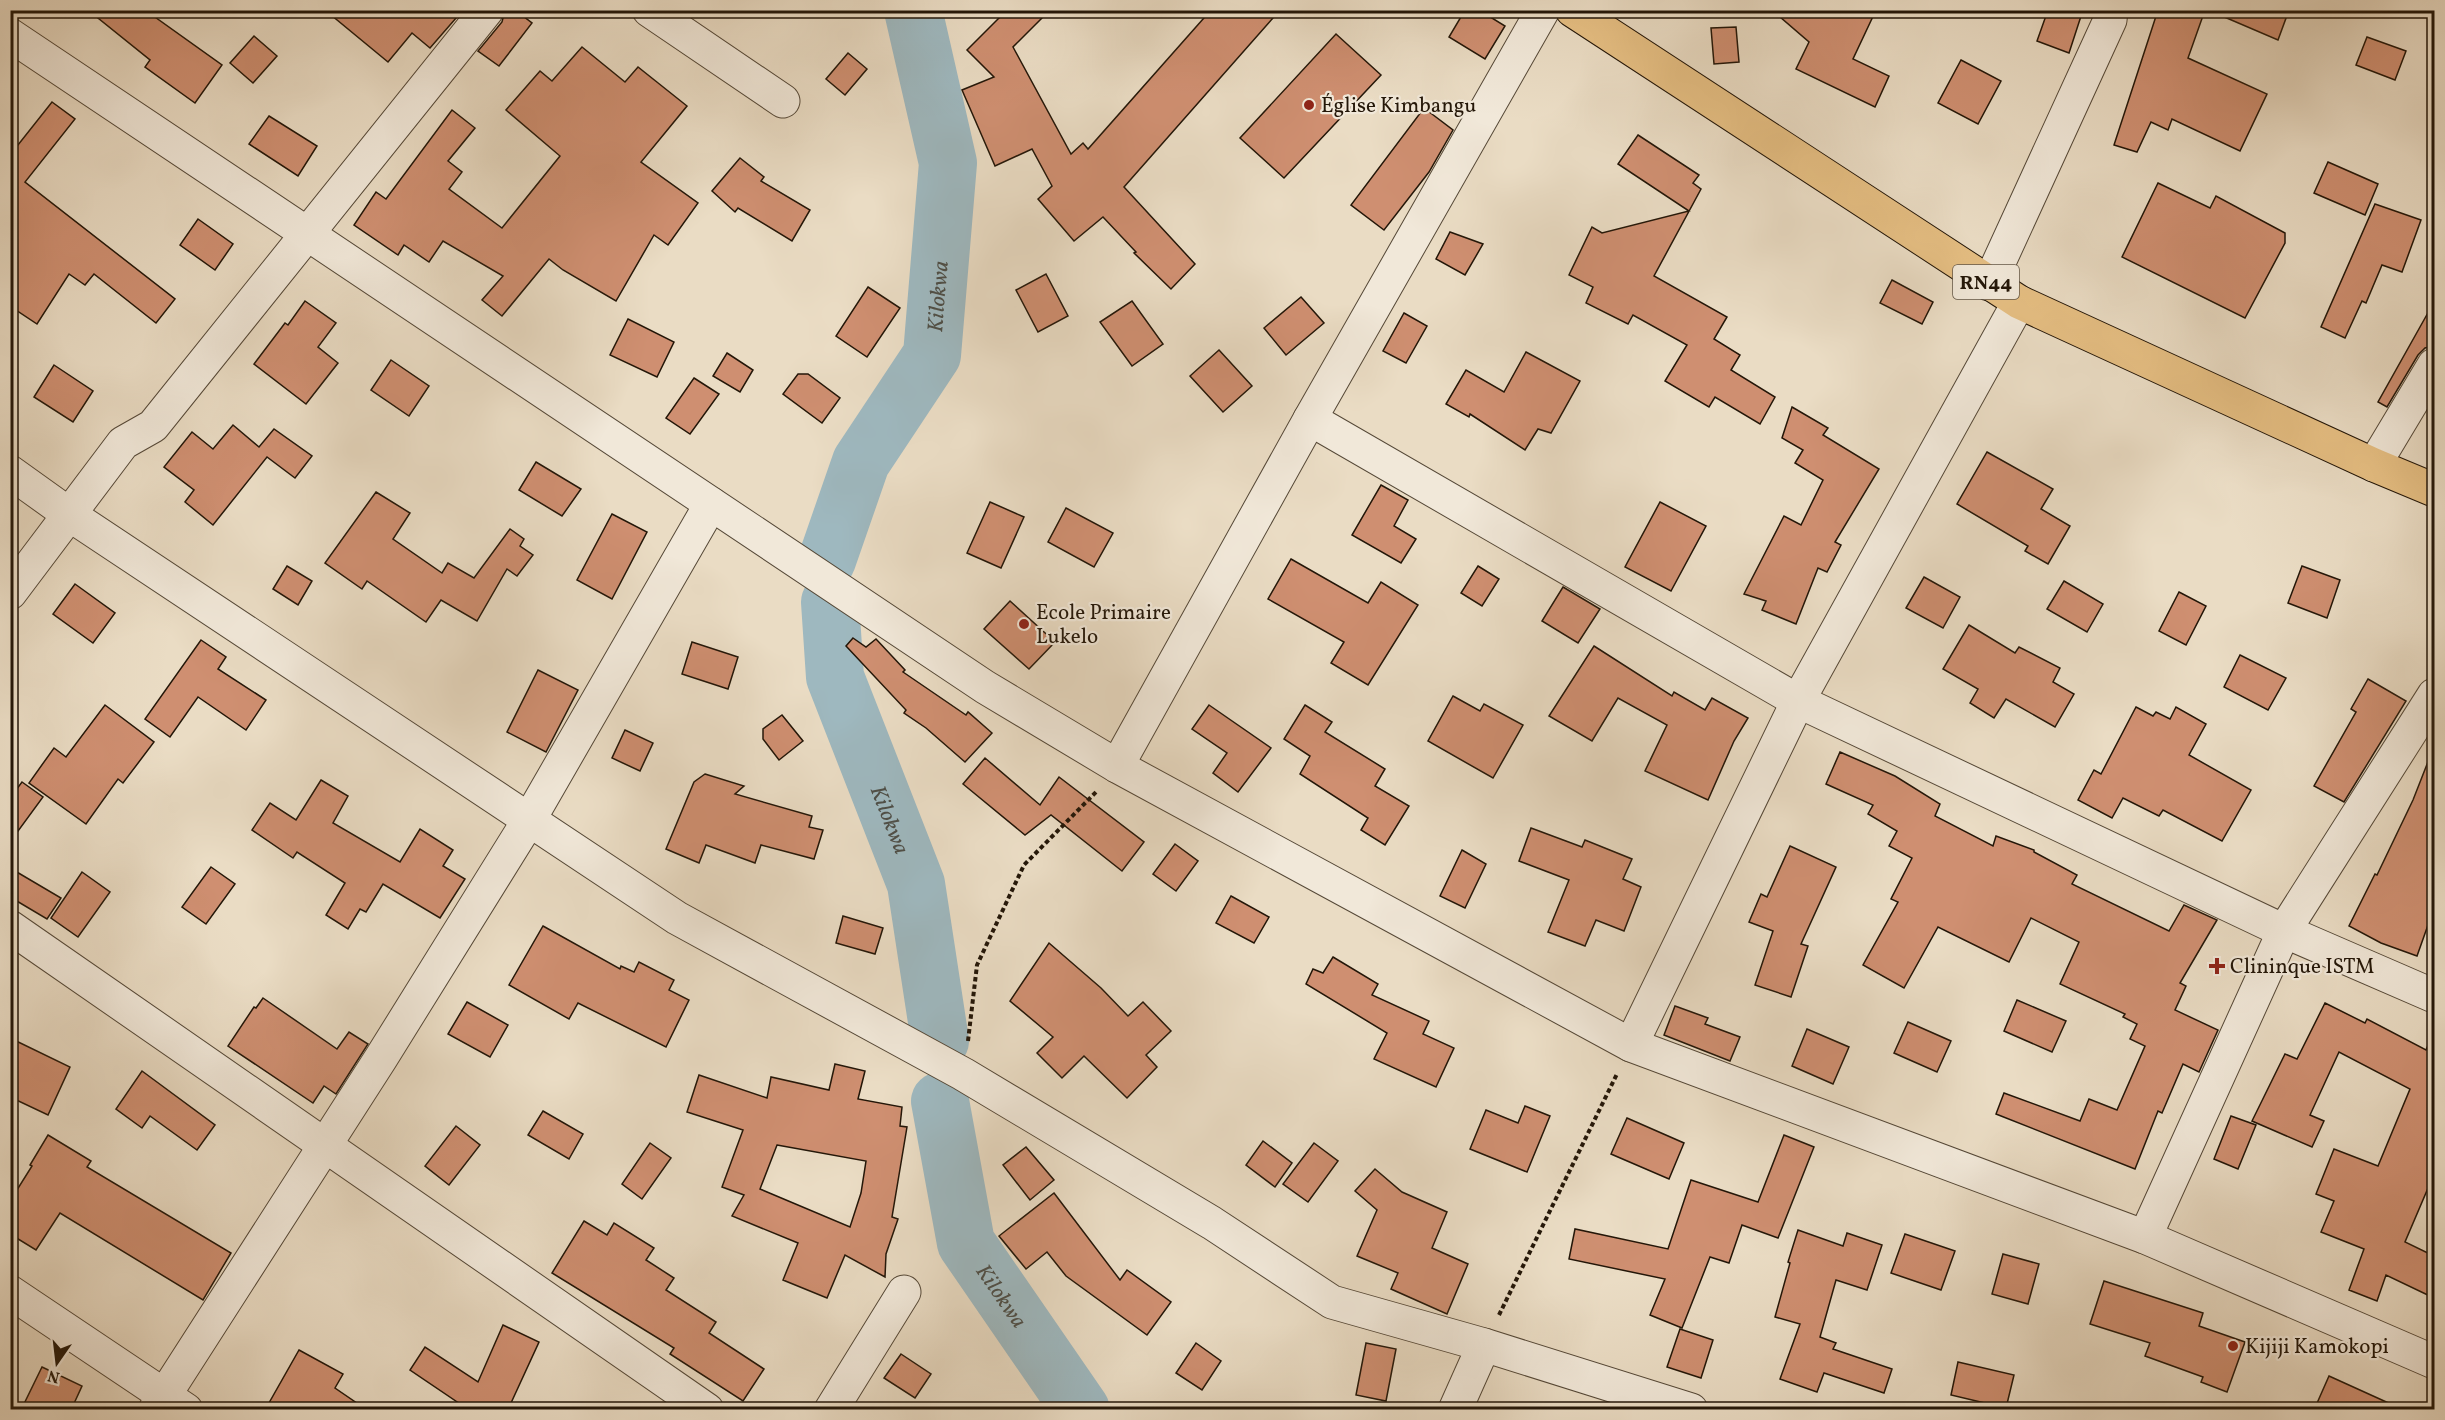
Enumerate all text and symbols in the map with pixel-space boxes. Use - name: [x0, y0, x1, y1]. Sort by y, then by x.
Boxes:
- place label: Église Kimbangu: [1321, 92, 1476, 121]
- marker: Église Kimbangu: [1302, 98, 1316, 112]
- water label: Kilokwa: [921, 260, 958, 334]
- road number: RN44: [1953, 265, 2019, 299]
- place label: Ecole Primaire Lukelo: [1036, 599, 1171, 652]
- marker: Ecole Primaire Lukelo: [1017, 617, 1031, 631]
- water label: Kilokwa: [861, 781, 916, 859]
- place label: Clininque ISTM: [2230, 953, 2374, 982]
- marker: Clininque ISTM: [2208, 957, 2226, 975]
- water label: Kilokwa: [967, 1259, 1033, 1335]
- north arrow: [27, 1333, 87, 1393]
- place label: Kijiji Kamokopi: [2245, 1333, 2389, 1362]
- marker: Kijiji Kamokopi: [2226, 1339, 2240, 1353]
- text: N: [45, 1363, 62, 1388]

